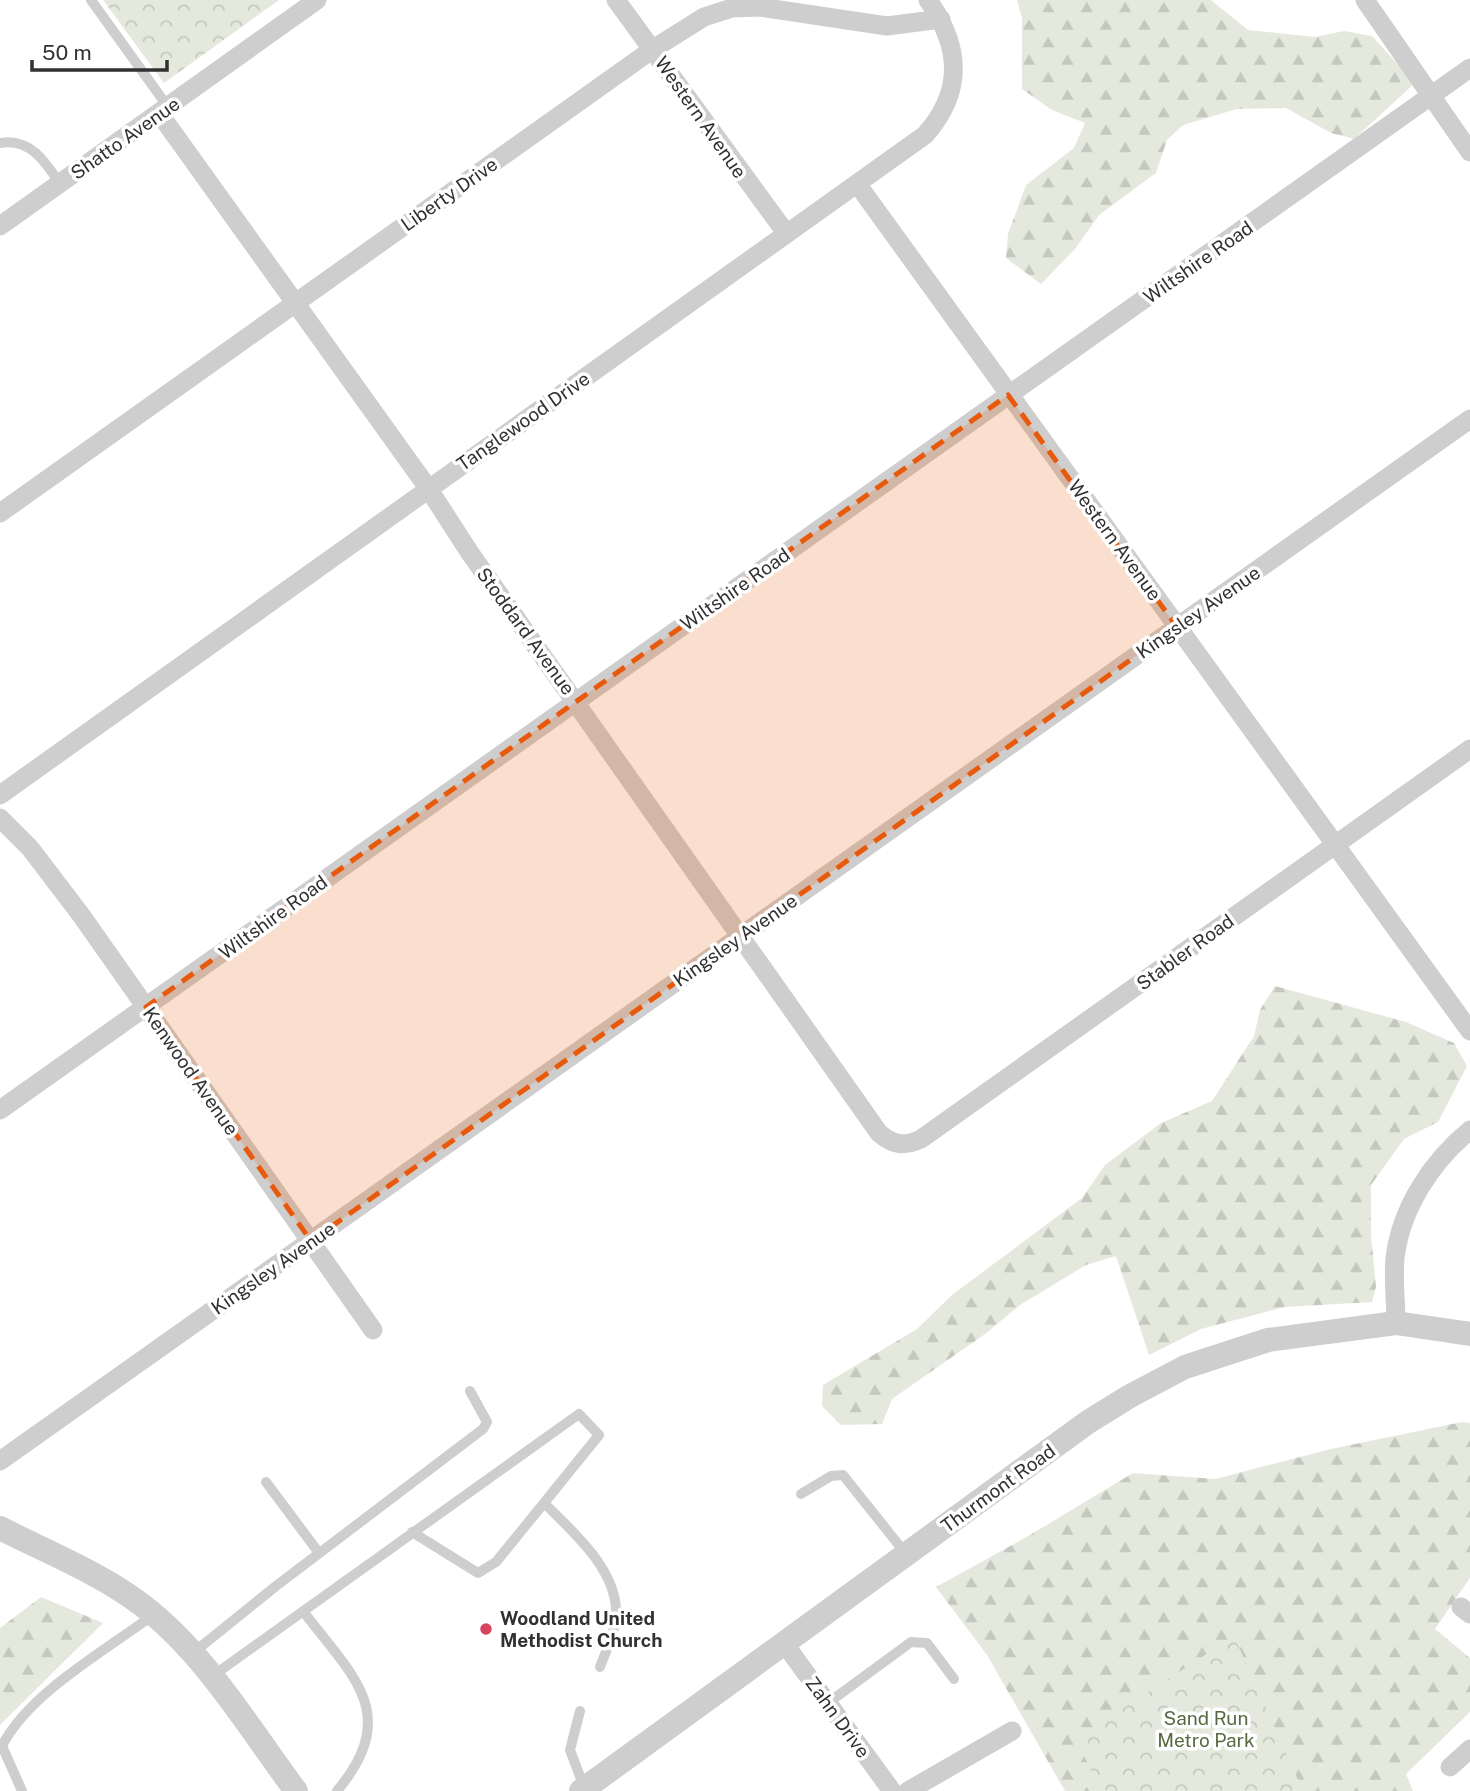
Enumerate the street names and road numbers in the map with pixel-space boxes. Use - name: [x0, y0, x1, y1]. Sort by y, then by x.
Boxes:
- street label: Western Avenue: [651, 52, 751, 182]
- street label: Shatto Avenue: [66, 92, 184, 184]
- street label: Liberty Drive: [397, 153, 501, 235]
- street label: Wiltshire Road: [1139, 216, 1257, 308]
- street label: Tanglewood Drive: [452, 367, 594, 475]
- street label: Western Avenue: [1064, 475, 1166, 605]
- street label: Wiltshire Road: [676, 543, 794, 635]
- street label: Kingsley Avenue: [1132, 561, 1264, 663]
- street label: Stoddard Avenue: [472, 563, 580, 699]
- street label: Wiltshire Road: [215, 870, 331, 964]
- street label: Kingsley Avenue: [669, 889, 801, 991]
- street label: Stabler Road: [1132, 909, 1238, 995]
- street label: Kenwood Avenue: [139, 1003, 243, 1139]
- street label: Kingsley Avenue: [207, 1217, 339, 1319]
- street label: Thurmont Road: [937, 1439, 1059, 1537]
- street label: Zahn Drive: [801, 1672, 875, 1762]

